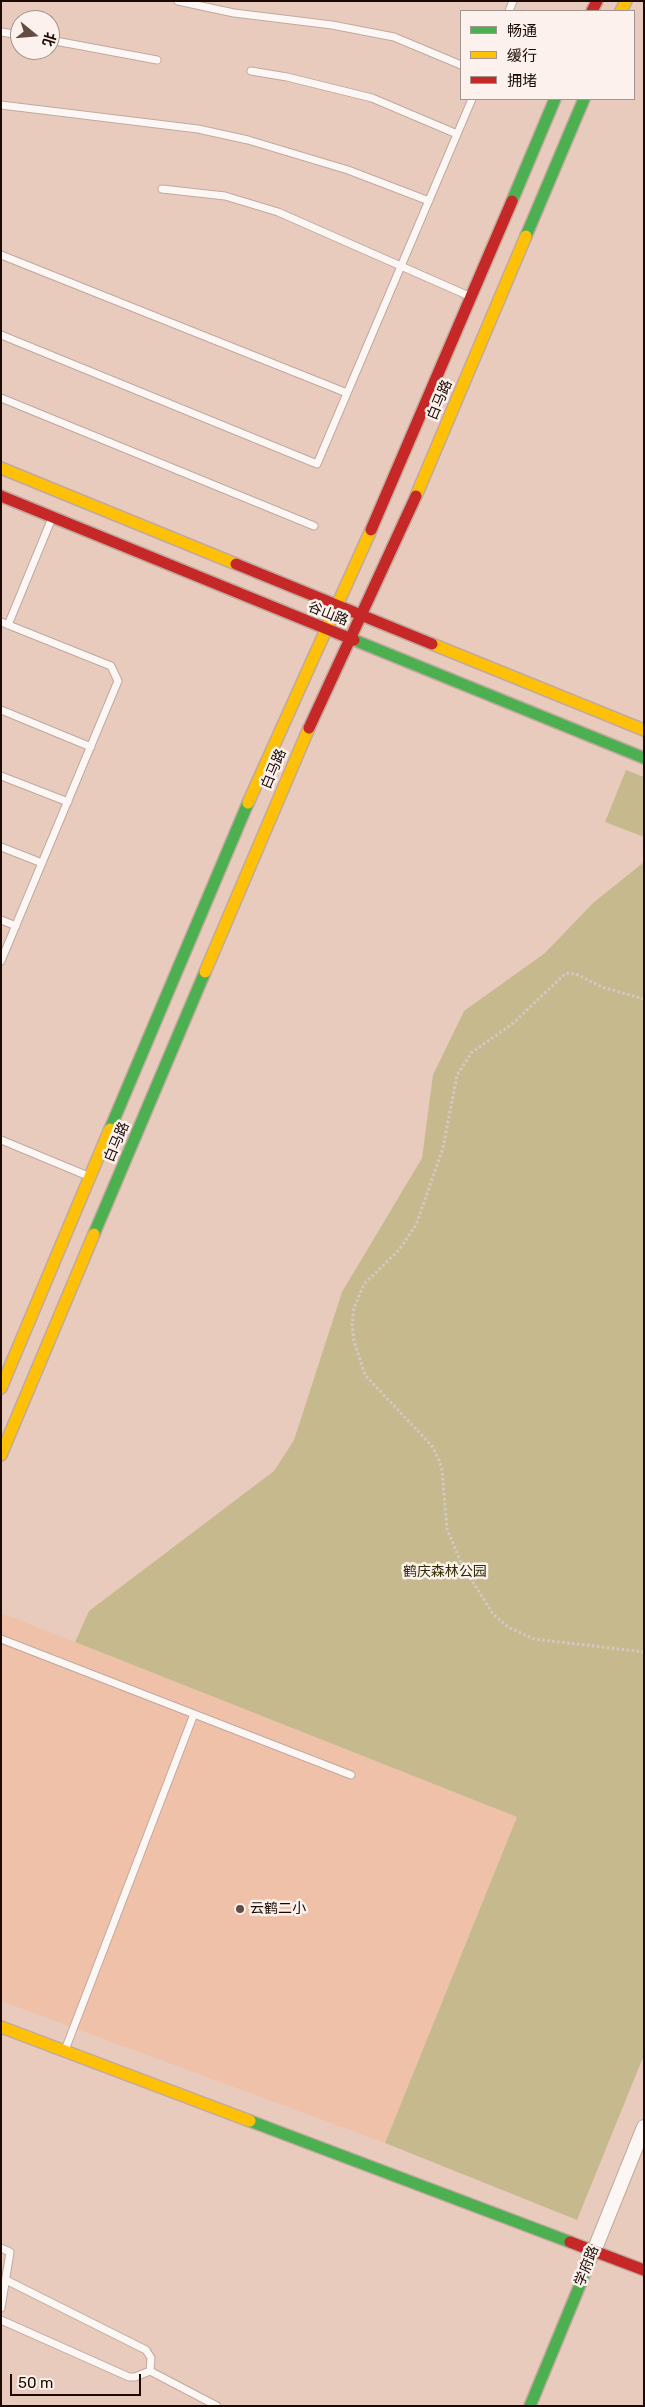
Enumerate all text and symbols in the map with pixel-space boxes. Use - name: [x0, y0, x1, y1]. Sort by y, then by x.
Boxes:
- north arrow: [10, 10, 60, 60]
- legend: [460, 10, 635, 100]
- text: 畅通: [507, 22, 537, 40]
- text: 北: [39, 30, 59, 48]
- text: 缓行: [507, 47, 537, 65]
- text: 拥堵: [507, 72, 537, 90]
- street label: 白马路: [424, 377, 456, 423]
- street label: 谷山路: [305, 598, 351, 630]
- street label: 白马路: [258, 746, 290, 792]
- street label: 白马路: [101, 1119, 133, 1165]
- park label: 鹤庆森林公园: [403, 1564, 487, 1580]
- place label: 云鹤二小: [250, 1901, 306, 1917]
- marker: 云鹤二小: [234, 1903, 246, 1915]
- street label: 学府路: [571, 2243, 603, 2289]
- scale bar: [12, 2364, 144, 2396]
- text: 50 m: [18, 2374, 53, 2392]

